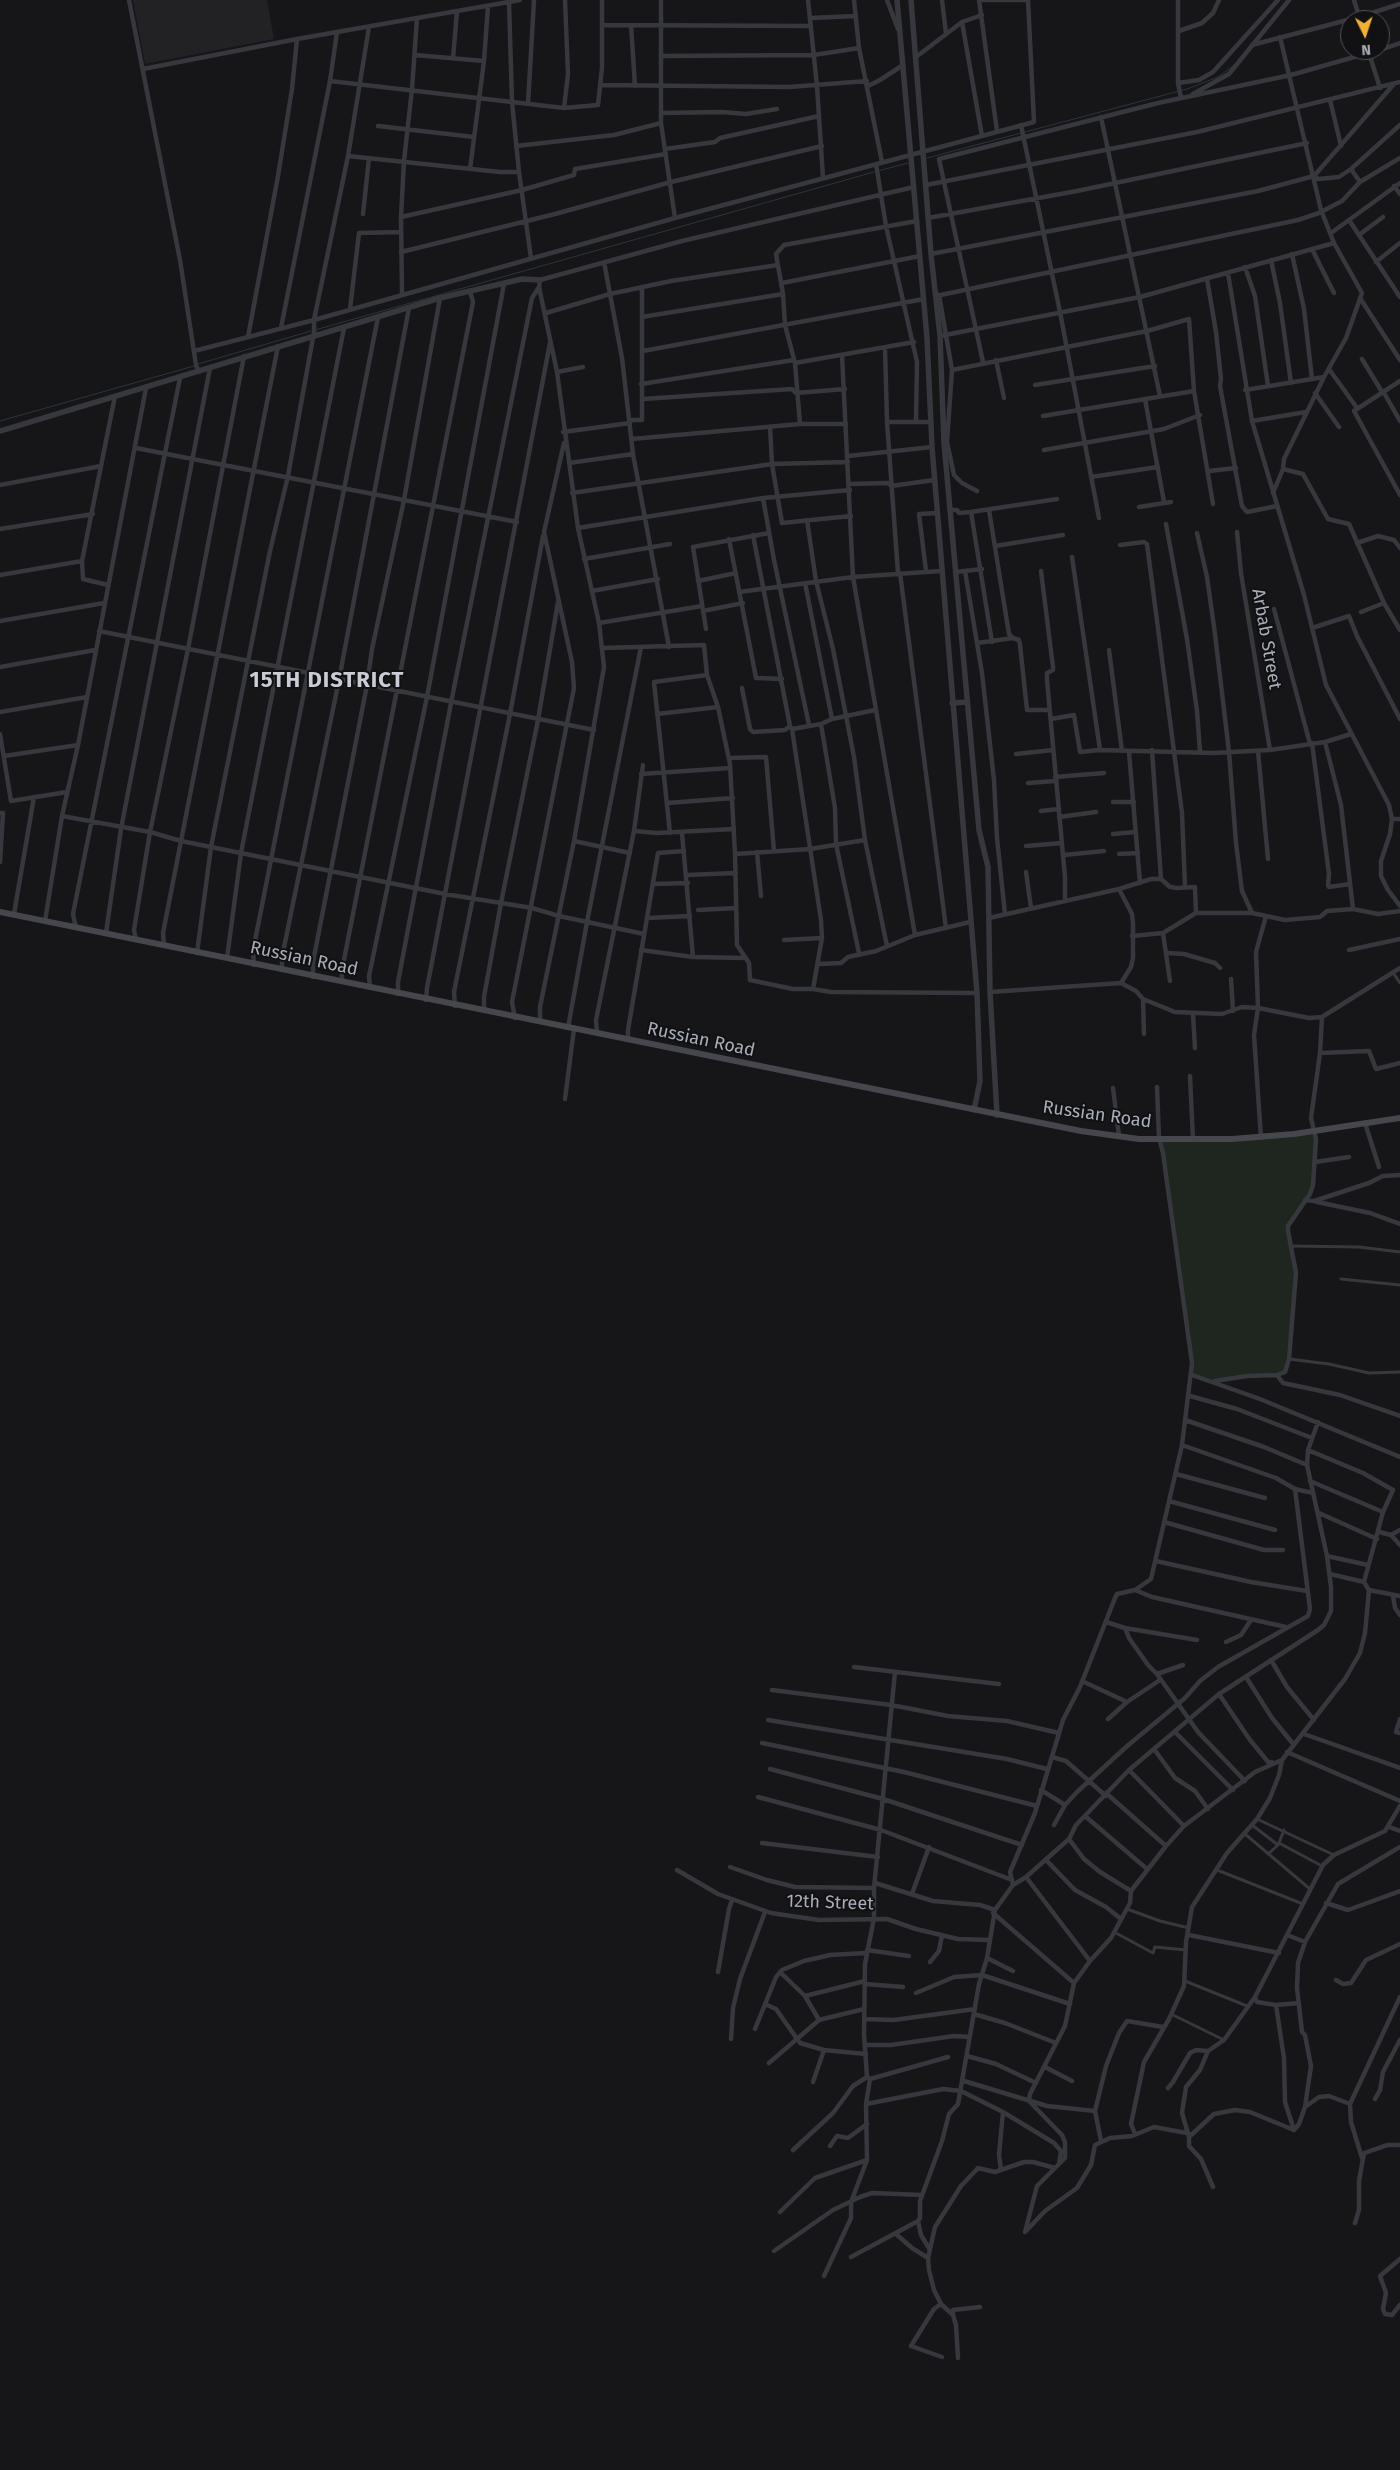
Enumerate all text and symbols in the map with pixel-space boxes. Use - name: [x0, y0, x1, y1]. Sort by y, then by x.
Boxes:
- north arrow: [1340, 10, 1390, 60]
- text: N: [1361, 41, 1371, 58]
- street label: Arbab Street: [1247, 587, 1285, 691]
- district label: 15TH DISTRICT: [248, 668, 406, 694]
- street label: Russian Road: [248, 937, 360, 981]
- street label: Russian Road: [645, 1018, 757, 1062]
- street label: Russian Road: [1041, 1097, 1153, 1133]
- street label: 12th Street: [786, 1891, 874, 1915]

